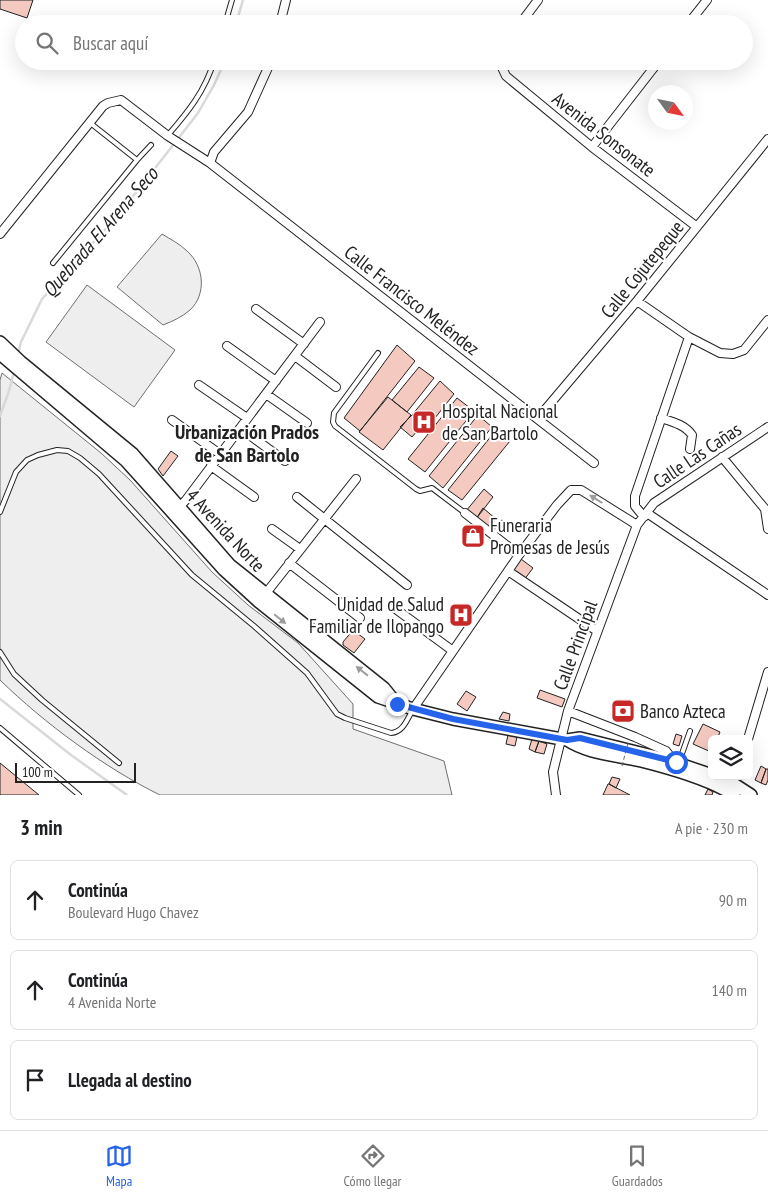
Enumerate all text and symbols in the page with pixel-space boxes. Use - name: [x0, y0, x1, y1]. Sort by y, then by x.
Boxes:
- search box: [15, 15, 753, 70]
- icon: search: [33, 29, 61, 57]
- text: Buscar aquí: [73, 31, 148, 55]
- north arrow: [648, 85, 693, 130]
- street label: Avenida Sonsonate: [548, 86, 660, 182]
- water label: Quebrada El Arena Seco: [36, 160, 165, 303]
- street label: Calle Cojutepeque: [595, 215, 689, 323]
- street label: Calle Francisco Meléndez: [340, 240, 485, 360]
- place label: Hospital Nacional de San Bartolo: [442, 399, 558, 445]
- hospital icon: Hospital Nacional de San Bartolo: [411, 409, 437, 435]
- street label: Calle Las Cañas: [648, 417, 746, 493]
- district label: Urbanización Prados de San Bartolo: [175, 419, 319, 468]
- street label: 4 Avenida Norte: [181, 483, 271, 577]
- one-way arrow: [589, 495, 603, 504]
- place label: Funeraria Promesas de Jesús: [490, 513, 610, 559]
- shop icon: Funeraria Promesas de Jesús: [460, 523, 486, 549]
- place label: Unidad de Salud Familiar de Ilopango: [309, 592, 444, 638]
- street label: Calle Principal: [548, 596, 602, 693]
- hospital icon: Unidad de Salud Familiar de Ilopango: [448, 602, 474, 628]
- one-way arrow: [273, 614, 286, 625]
- one-way arrow: [356, 665, 369, 676]
- route end: [386, 693, 409, 716]
- bank icon: Banco Azteca: [610, 698, 636, 724]
- place label: Banco Azteca: [640, 699, 726, 723]
- map controls: [708, 735, 753, 780]
- button: layers: [708, 735, 753, 780]
- route start: [665, 751, 688, 774]
- scale bar: [15, 760, 136, 783]
- text: 100 m: [22, 763, 53, 781]
- text: 3 min: [20, 814, 62, 841]
- text: A pie · 230 m: [675, 818, 748, 838]
- text: Continúa: [68, 878, 128, 902]
- icon: ahead: [21, 886, 49, 914]
- text: 90 m: [719, 890, 747, 910]
- text: Boulevard Hugo Chavez: [68, 902, 199, 922]
- text: Continúa: [68, 968, 128, 992]
- icon: ahead: [21, 976, 49, 1004]
- text: 140 m: [712, 980, 747, 1000]
- text: 4 Avenida Norte: [68, 992, 156, 1012]
- icon: arrive: [21, 1066, 49, 1094]
- text: Llegada al destino: [68, 1068, 192, 1092]
- tab: Mapa: [105, 1142, 133, 1190]
- tab: Cómo llegar: [344, 1142, 401, 1190]
- tab: Guardados: [612, 1142, 663, 1190]

